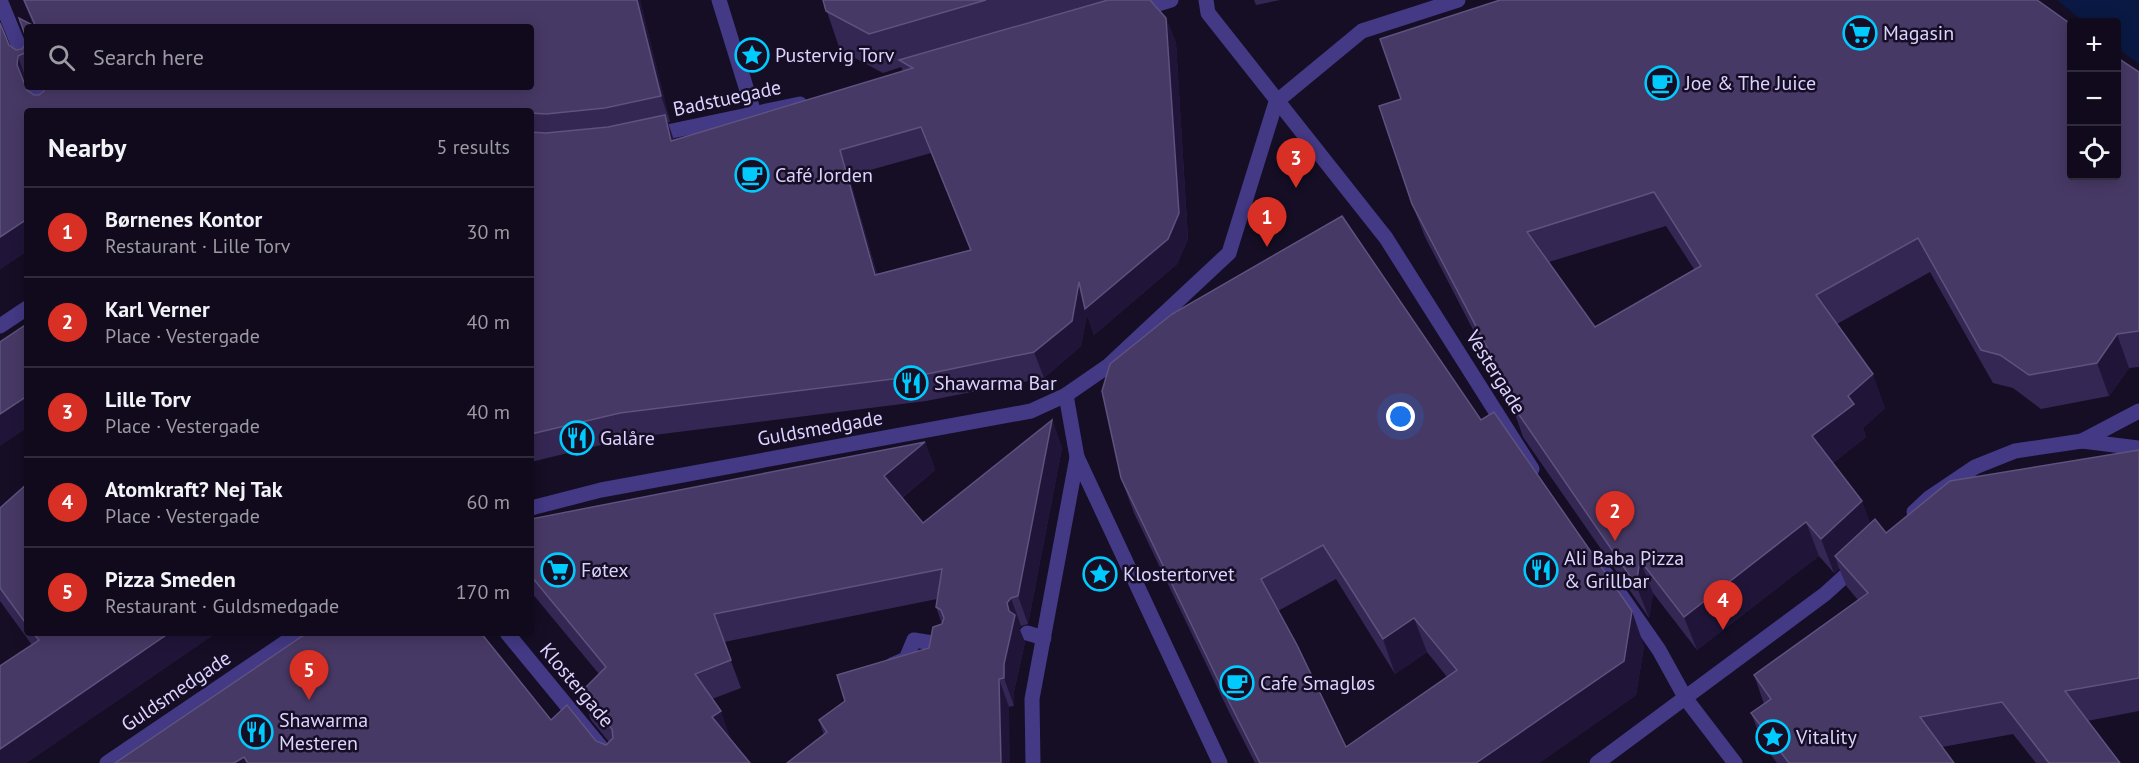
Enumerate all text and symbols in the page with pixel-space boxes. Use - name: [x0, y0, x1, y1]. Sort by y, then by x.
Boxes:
- supermarket icon: Magasin: [1842, 15, 1878, 51]
- map controls: [2067, 18, 2121, 180]
- button: +: [2067, 18, 2121, 72]
- place label: Magasin: [1883, 20, 1954, 46]
- search box: [24, 24, 534, 90]
- place icon: Pustervig Torv: [734, 37, 770, 73]
- icon: search: [45, 41, 78, 74]
- place label: Pustervig Torv: [775, 42, 895, 68]
- text: Search here: [93, 43, 204, 71]
- cafe icon: Joe & The Juice: [1644, 65, 1680, 101]
- place label: Joe & The Juice: [1684, 70, 1816, 96]
- button: −: [2067, 72, 2121, 126]
- street label: Badstuegade: [671, 74, 783, 122]
- button: locate: [2067, 126, 2121, 180]
- text: Nearby: [48, 131, 126, 164]
- text: 5 results: [437, 134, 510, 160]
- pin: 3: [1276, 138, 1316, 188]
- cafe icon: Café Jorden: [734, 157, 770, 193]
- place label: Café Jorden: [775, 162, 873, 188]
- pin: 1: [1248, 198, 1286, 247]
- text: Børnenes Kontor: [105, 205, 262, 233]
- text: 1: [62, 219, 73, 245]
- text: 30 m: [467, 219, 510, 245]
- text: Restaurant · Lille Torv: [105, 233, 290, 259]
- text: Karl Verner: [105, 295, 210, 323]
- text: 2: [62, 309, 73, 335]
- text: 40 m: [467, 309, 510, 335]
- text: Place · Vestergade: [105, 323, 260, 349]
- street label: Vestergade: [1460, 324, 1532, 419]
- restaurant icon: Shawarma Bar: [893, 365, 929, 401]
- place label: Shawarma Bar: [934, 370, 1057, 396]
- text: Lille Torv: [105, 385, 191, 413]
- text: 3: [62, 399, 73, 425]
- text: 40 m: [467, 399, 510, 425]
- your location: [1386, 402, 1415, 431]
- street label: Guldsmedgade: [755, 404, 885, 452]
- text: Place · Vestergade: [105, 413, 260, 439]
- restaurant icon: Galåre: [559, 420, 595, 456]
- place label: Galåre: [600, 425, 655, 451]
- text: Atomkraft? Nej Tak: [105, 475, 283, 503]
- text: 4: [62, 489, 73, 515]
- text: 60 m: [467, 489, 510, 515]
- pin: 2: [1596, 492, 1634, 541]
- text: Place · Vestergade: [105, 503, 260, 529]
- place label: Ali Baba Pizza & Grillbar: [1564, 545, 1684, 594]
- supermarket icon: Føtex: [540, 552, 576, 588]
- restaurant icon: Ali Baba Pizza & Grillbar: [1523, 552, 1559, 588]
- place icon: Klostertorvet: [1082, 556, 1118, 592]
- place label: Føtex: [581, 557, 629, 583]
- place label: Klostertorvet: [1123, 561, 1235, 587]
- text: Pizza Smeden: [105, 565, 236, 593]
- text: 5: [62, 579, 73, 605]
- text: 170 m: [456, 579, 510, 605]
- pin: 4: [1704, 580, 1742, 630]
- text: Restaurant · Guldsmedgade: [105, 593, 339, 619]
- street label: Klostergade: [534, 637, 620, 733]
- street label: Guldsmedgade: [116, 645, 236, 737]
- pin: 5: [290, 650, 328, 700]
- cafe icon: Cafe Smagløs: [1219, 665, 1255, 701]
- place label: Cafe Smagløs: [1260, 670, 1375, 696]
- place label: Shawarma Mesteren: [279, 707, 368, 756]
- restaurant icon: Shawarma Mesteren: [238, 714, 274, 750]
- place icon: Vitality: [1755, 719, 1791, 755]
- place label: Vitality: [1795, 724, 1857, 750]

